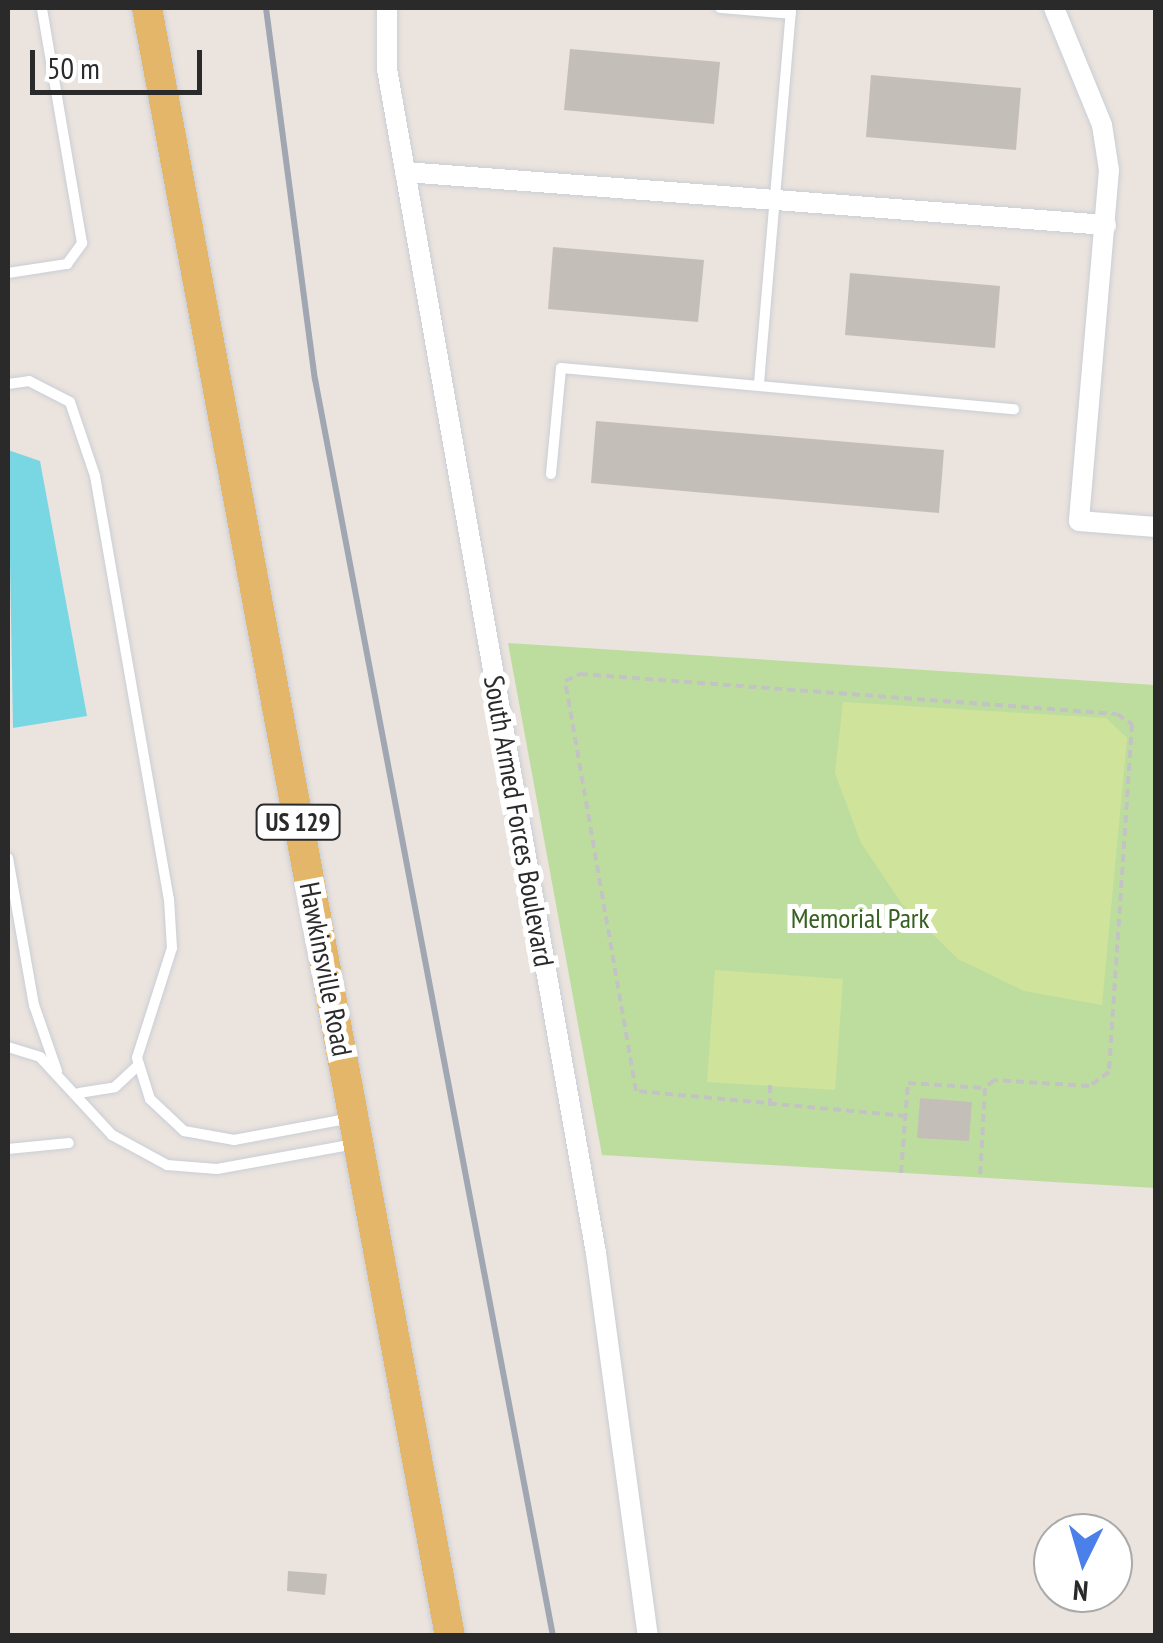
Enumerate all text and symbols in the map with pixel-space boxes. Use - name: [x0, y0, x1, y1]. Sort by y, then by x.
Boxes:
- scale bar: [35, 30, 208, 92]
- text: 50 m: [47, 48, 100, 87]
- street label: South Armed Forces Boulevard: [477, 673, 561, 969]
- road number: US 129: [256, 802, 340, 842]
- street label: Hawkinsville Road: [293, 879, 359, 1059]
- park label: Memorial Park: [791, 901, 929, 935]
- north arrow: [1033, 1513, 1133, 1613]
- text: N: [1071, 1572, 1090, 1610]

